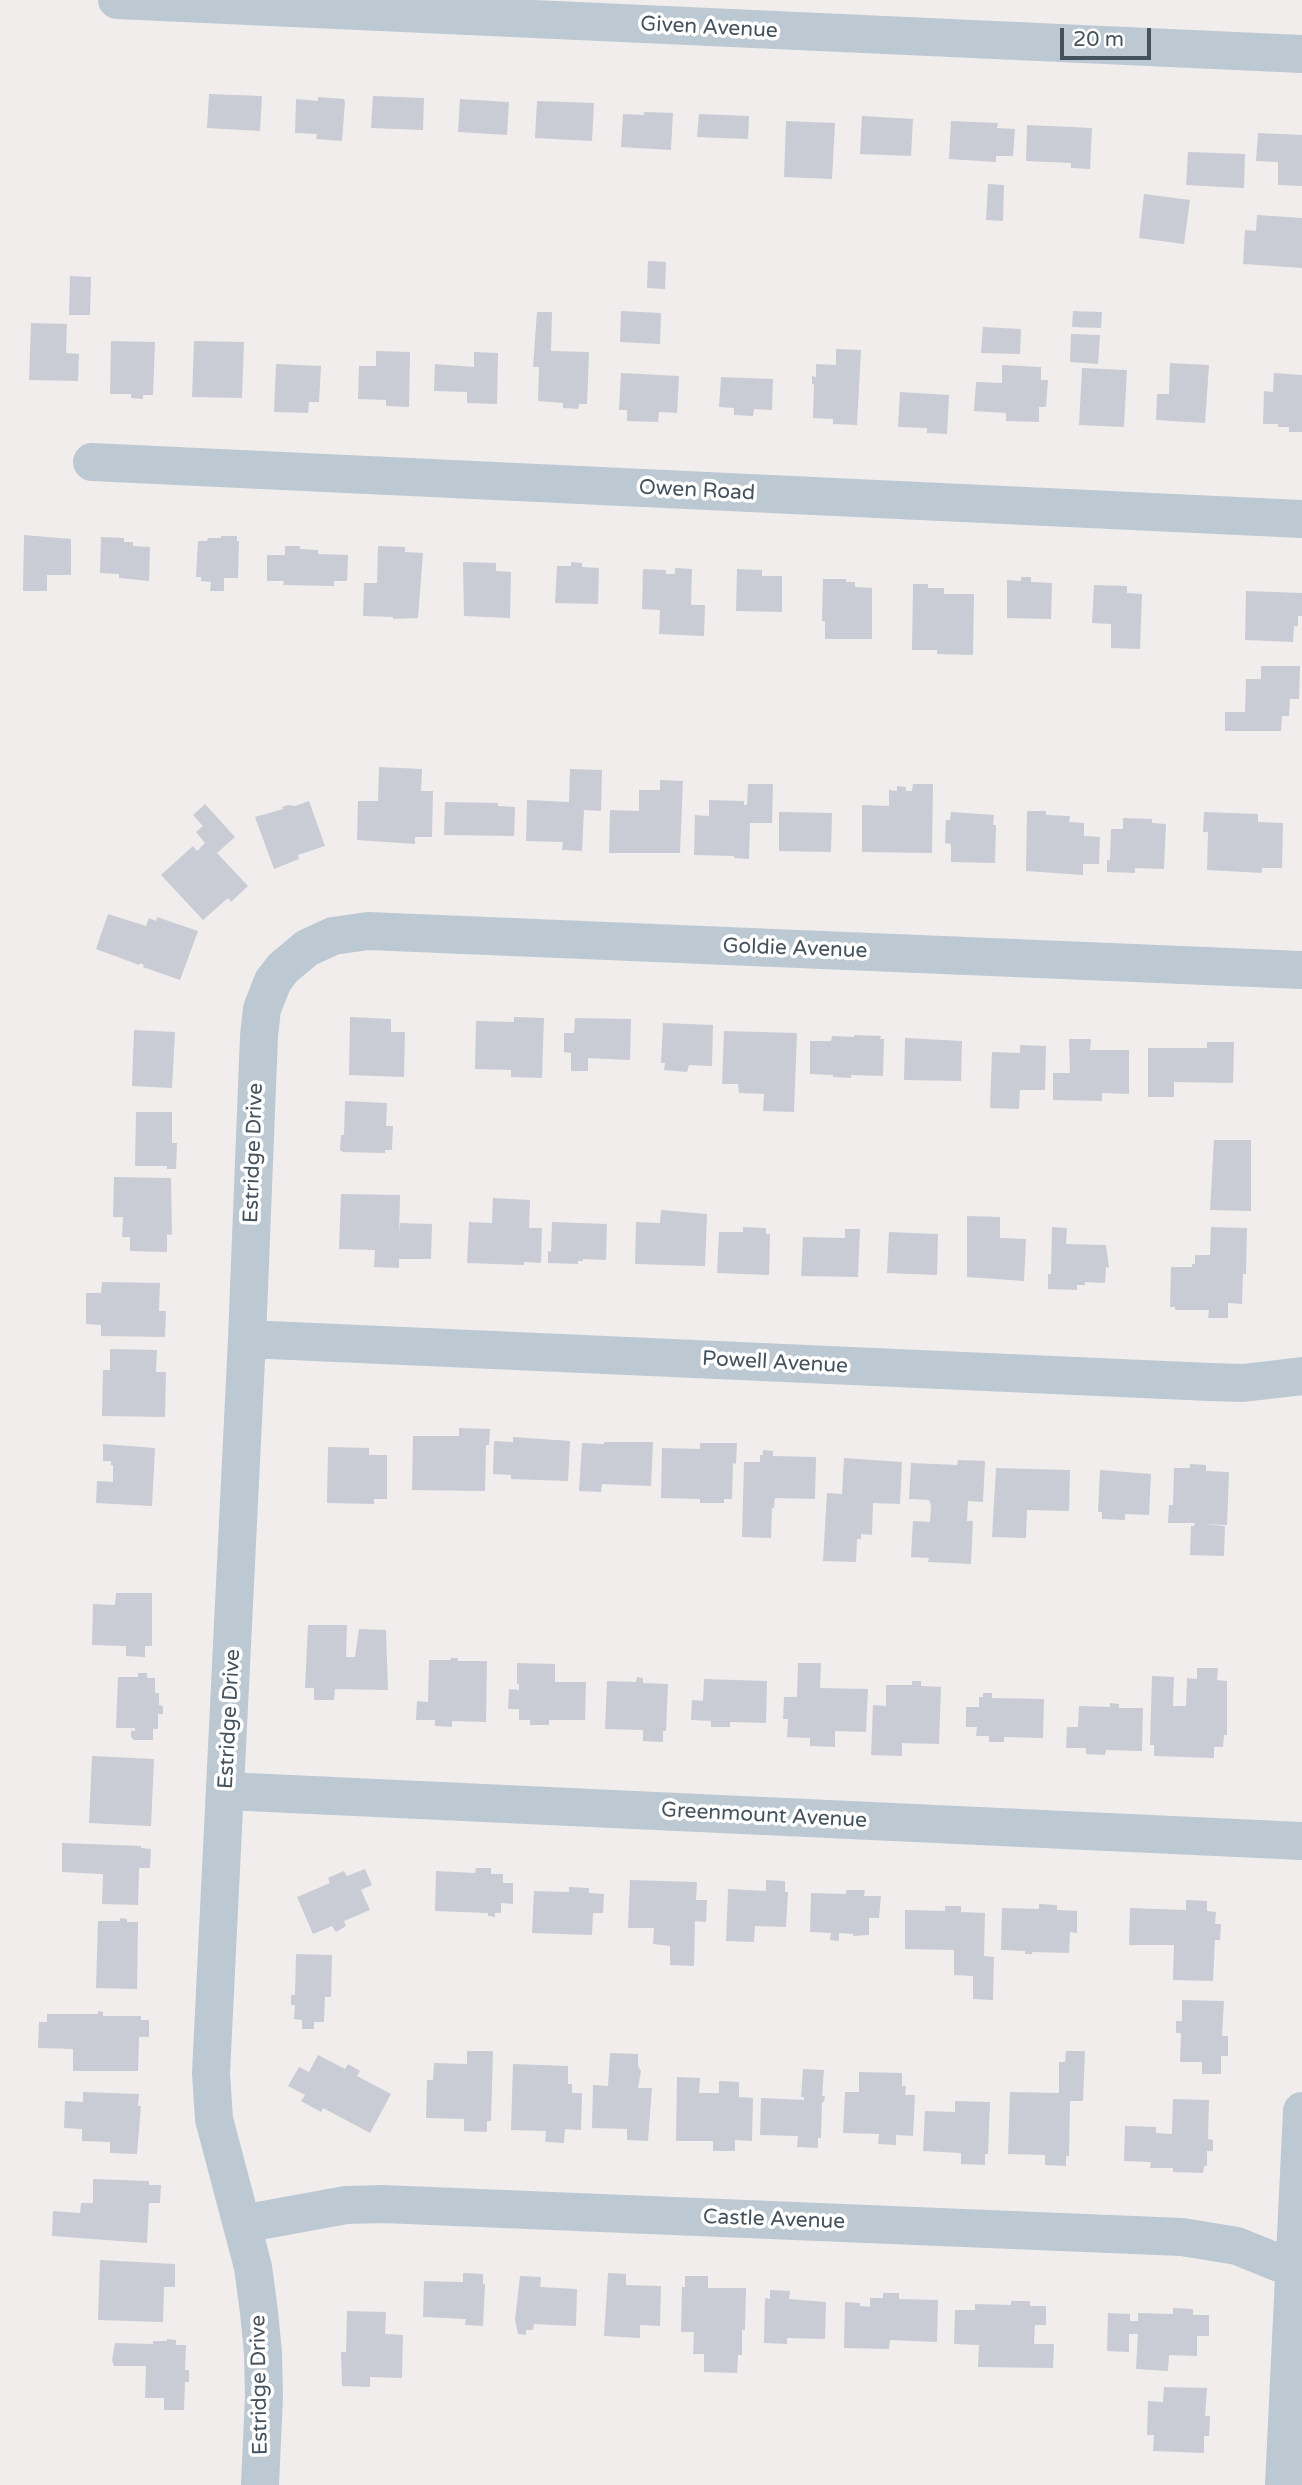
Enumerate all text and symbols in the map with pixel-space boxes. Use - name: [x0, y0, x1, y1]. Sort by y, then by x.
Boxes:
- street label: Given Avenue: [640, 12, 778, 44]
- scale bar: [1064, 14, 1155, 58]
- text: 20 m: [1073, 27, 1124, 52]
- street label: Owen Road: [638, 475, 756, 507]
- street label: Goldie Avenue: [722, 934, 868, 964]
- street label: Estridge Drive: [239, 1083, 269, 1223]
- street label: Powell Avenue: [701, 1347, 849, 1379]
- street label: Estridge Drive: [214, 1648, 246, 1790]
- street label: Greenmount Avenue: [660, 1798, 868, 1834]
- street label: Castle Avenue: [703, 2205, 845, 2235]
- street label: Estridge Drive: [246, 2315, 274, 2455]

